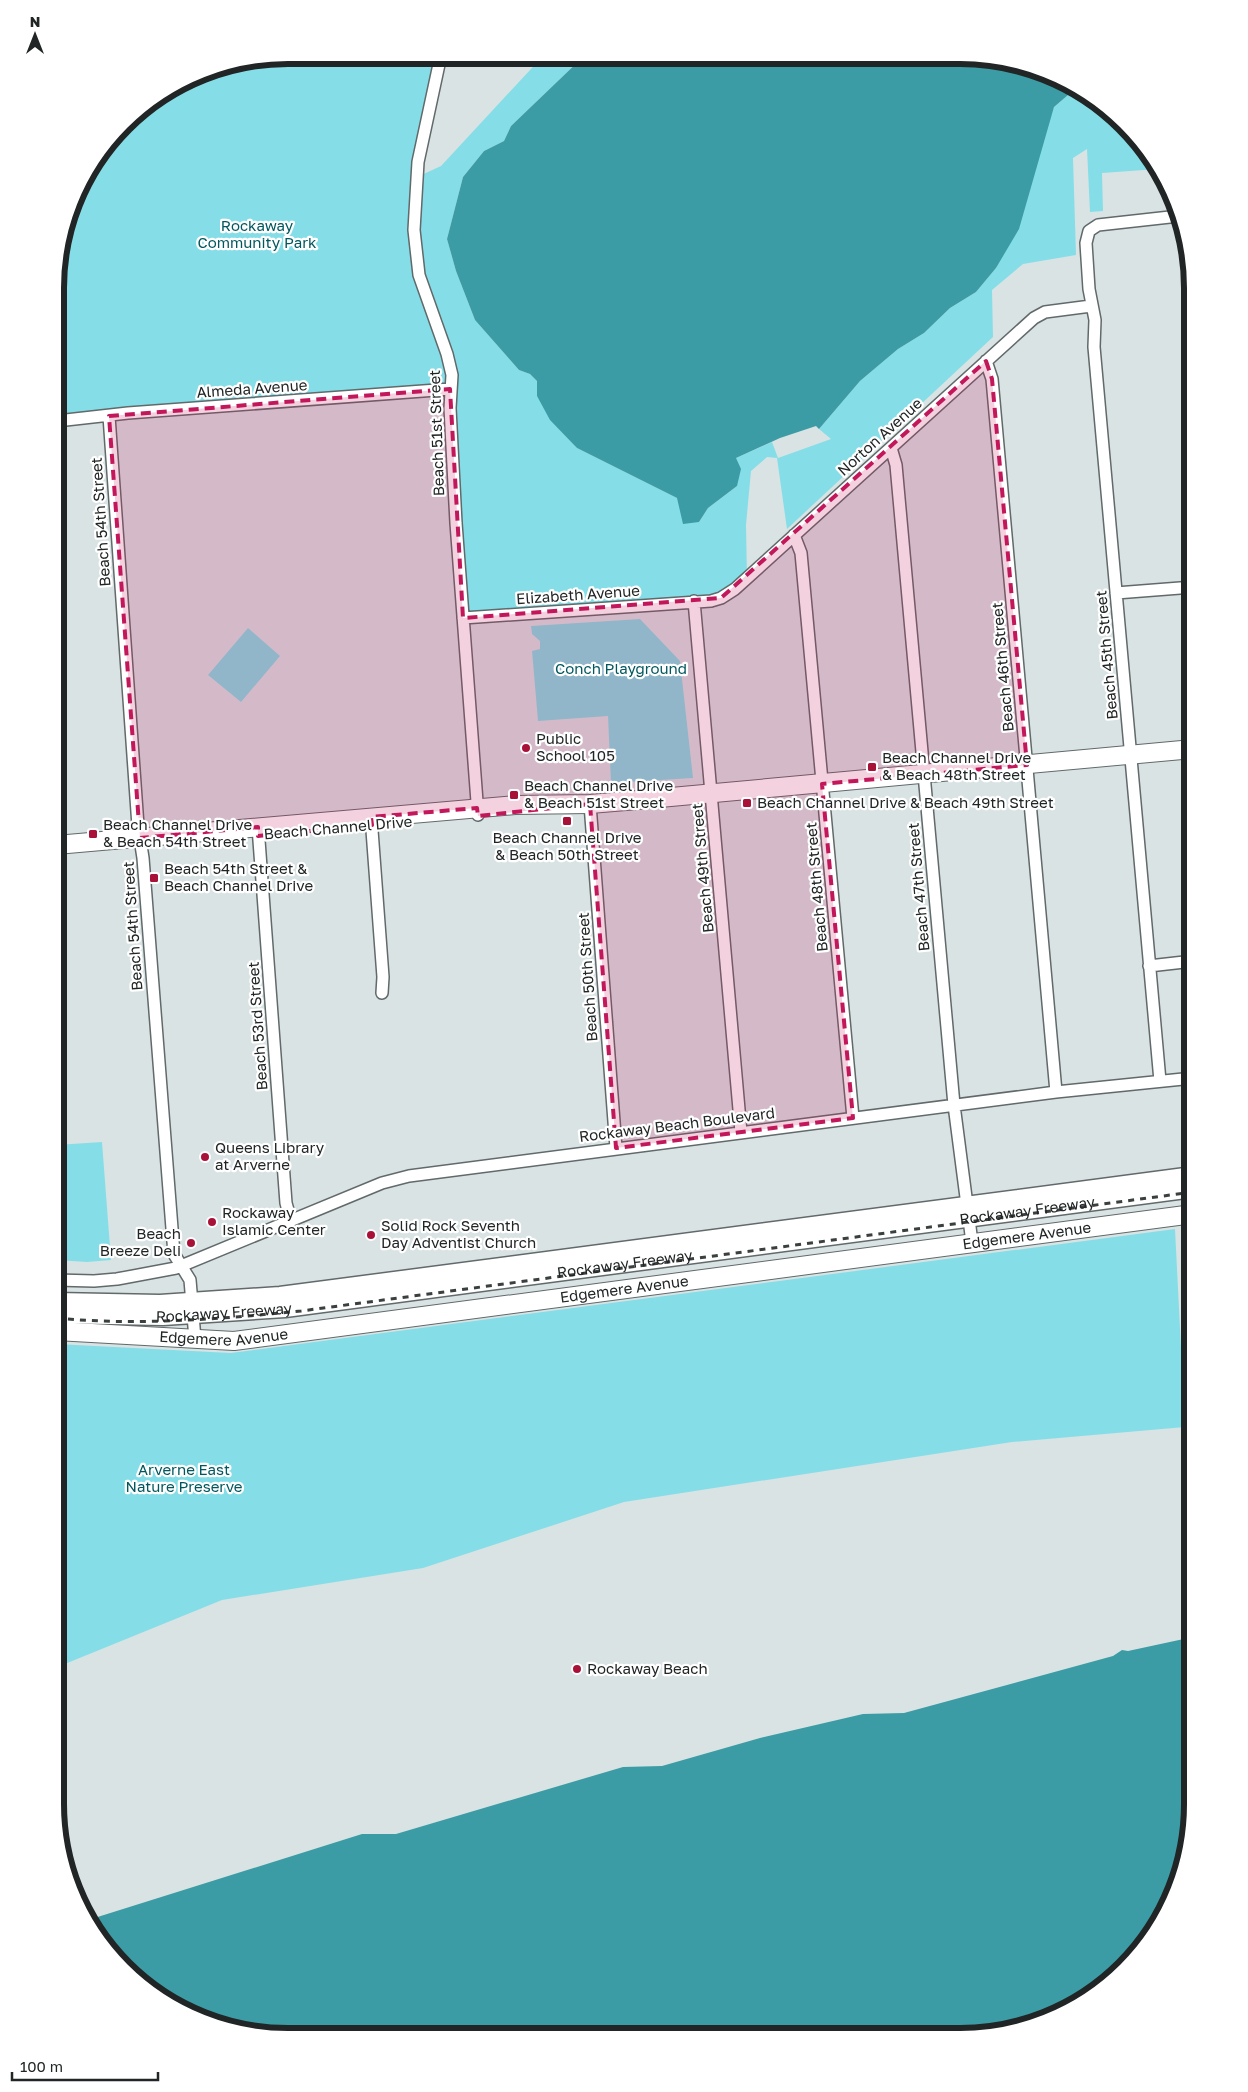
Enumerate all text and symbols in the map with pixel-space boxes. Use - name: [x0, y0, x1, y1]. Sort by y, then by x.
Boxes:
- north arrow: [10, 10, 60, 60]
- text: N: [30, 13, 40, 30]
- park label: Rockaway Community Park: [198, 216, 317, 251]
- street label: Beach 51st Street: [425, 370, 447, 497]
- street label: Almeda Avenue: [196, 375, 308, 401]
- street label: Norton Avenue: [833, 393, 926, 479]
- street label: Beach 54th Street: [87, 457, 114, 587]
- street label: Elizabeth Avenue: [515, 581, 641, 607]
- street label: Beach 45th Street: [1091, 590, 1121, 720]
- street label: Beach 46th Street: [987, 602, 1017, 733]
- park label: Conch Playground: [555, 659, 687, 677]
- place label: Public School 105: [536, 729, 615, 764]
- marker: Public School 105: [520, 742, 532, 754]
- place label: Beach Channel Drive & Beach 48th Street: [882, 748, 1031, 783]
- marker: Beach Channel Drive & Beach 48th Street: [866, 761, 878, 773]
- place label: Beach Channel Drive & Beach 51st Street: [524, 776, 673, 811]
- marker: Beach Channel Drive & Beach 51st Street: [508, 789, 520, 801]
- place label: Beach Channel Drive & Beach 49th Street: [757, 793, 1054, 811]
- marker: Beach Channel Drive & Beach 49th Street: [741, 797, 753, 809]
- street label: Beach 49th Street: [687, 803, 717, 934]
- street label: Beach Channel Drive: [263, 812, 413, 842]
- place label: Beach Channel Drive & Beach 54th Street: [103, 815, 252, 850]
- marker: Beach Channel Drive & Beach 50th Street: [561, 815, 573, 827]
- street label: Beach 48th Street: [801, 822, 831, 953]
- street label: Beach 47th Street: [903, 822, 933, 952]
- marker: Beach Channel Drive & Beach 54th Street: [87, 828, 99, 840]
- place label: Beach Channel Drive & Beach 50th Street: [492, 828, 642, 863]
- place label: Beach 54th Street & Beach Channel Drive: [164, 859, 313, 894]
- street label: Beach 54th Street: [119, 861, 146, 991]
- marker: Beach 54th Street & Beach Channel Drive: [148, 872, 160, 884]
- street label: Beach 50th Street: [573, 912, 601, 1042]
- street label: Beach 53rd Street: [244, 961, 270, 1091]
- street label: Rockaway Beach Boulevard: [578, 1103, 776, 1145]
- place label: Queens Library at Arverne: [215, 1138, 325, 1173]
- marker: Queens Library at Arverne: [199, 1151, 211, 1163]
- street label: Rockaway Freeway: [958, 1192, 1097, 1228]
- place label: Rockaway Islamic Center: [222, 1203, 326, 1238]
- marker: Rockaway Islamic Center: [206, 1216, 218, 1228]
- place label: Solid Rock Seventh Day Adventist Church: [381, 1216, 536, 1251]
- street label: Edgemere Avenue: [961, 1218, 1092, 1252]
- place label: Beach Breeze Deli: [100, 1224, 181, 1259]
- marker: Solid Rock Seventh Day Adventist Church: [365, 1229, 377, 1241]
- marker: Beach Breeze Deli: [185, 1237, 197, 1249]
- street label: Rockaway Freeway: [556, 1245, 694, 1281]
- street label: Edgemere Avenue: [559, 1271, 690, 1306]
- street label: Rockaway Freeway: [156, 1298, 294, 1325]
- street label: Edgemere Avenue: [159, 1324, 289, 1349]
- park label: Arverne East Nature Preserve: [126, 1460, 243, 1495]
- place label: Rockaway Beach: [587, 1659, 708, 1677]
- marker: Rockaway Beach: [571, 1663, 583, 1675]
- scale bar: [12, 2050, 159, 2082]
- text: 100 m: [20, 2057, 63, 2075]

